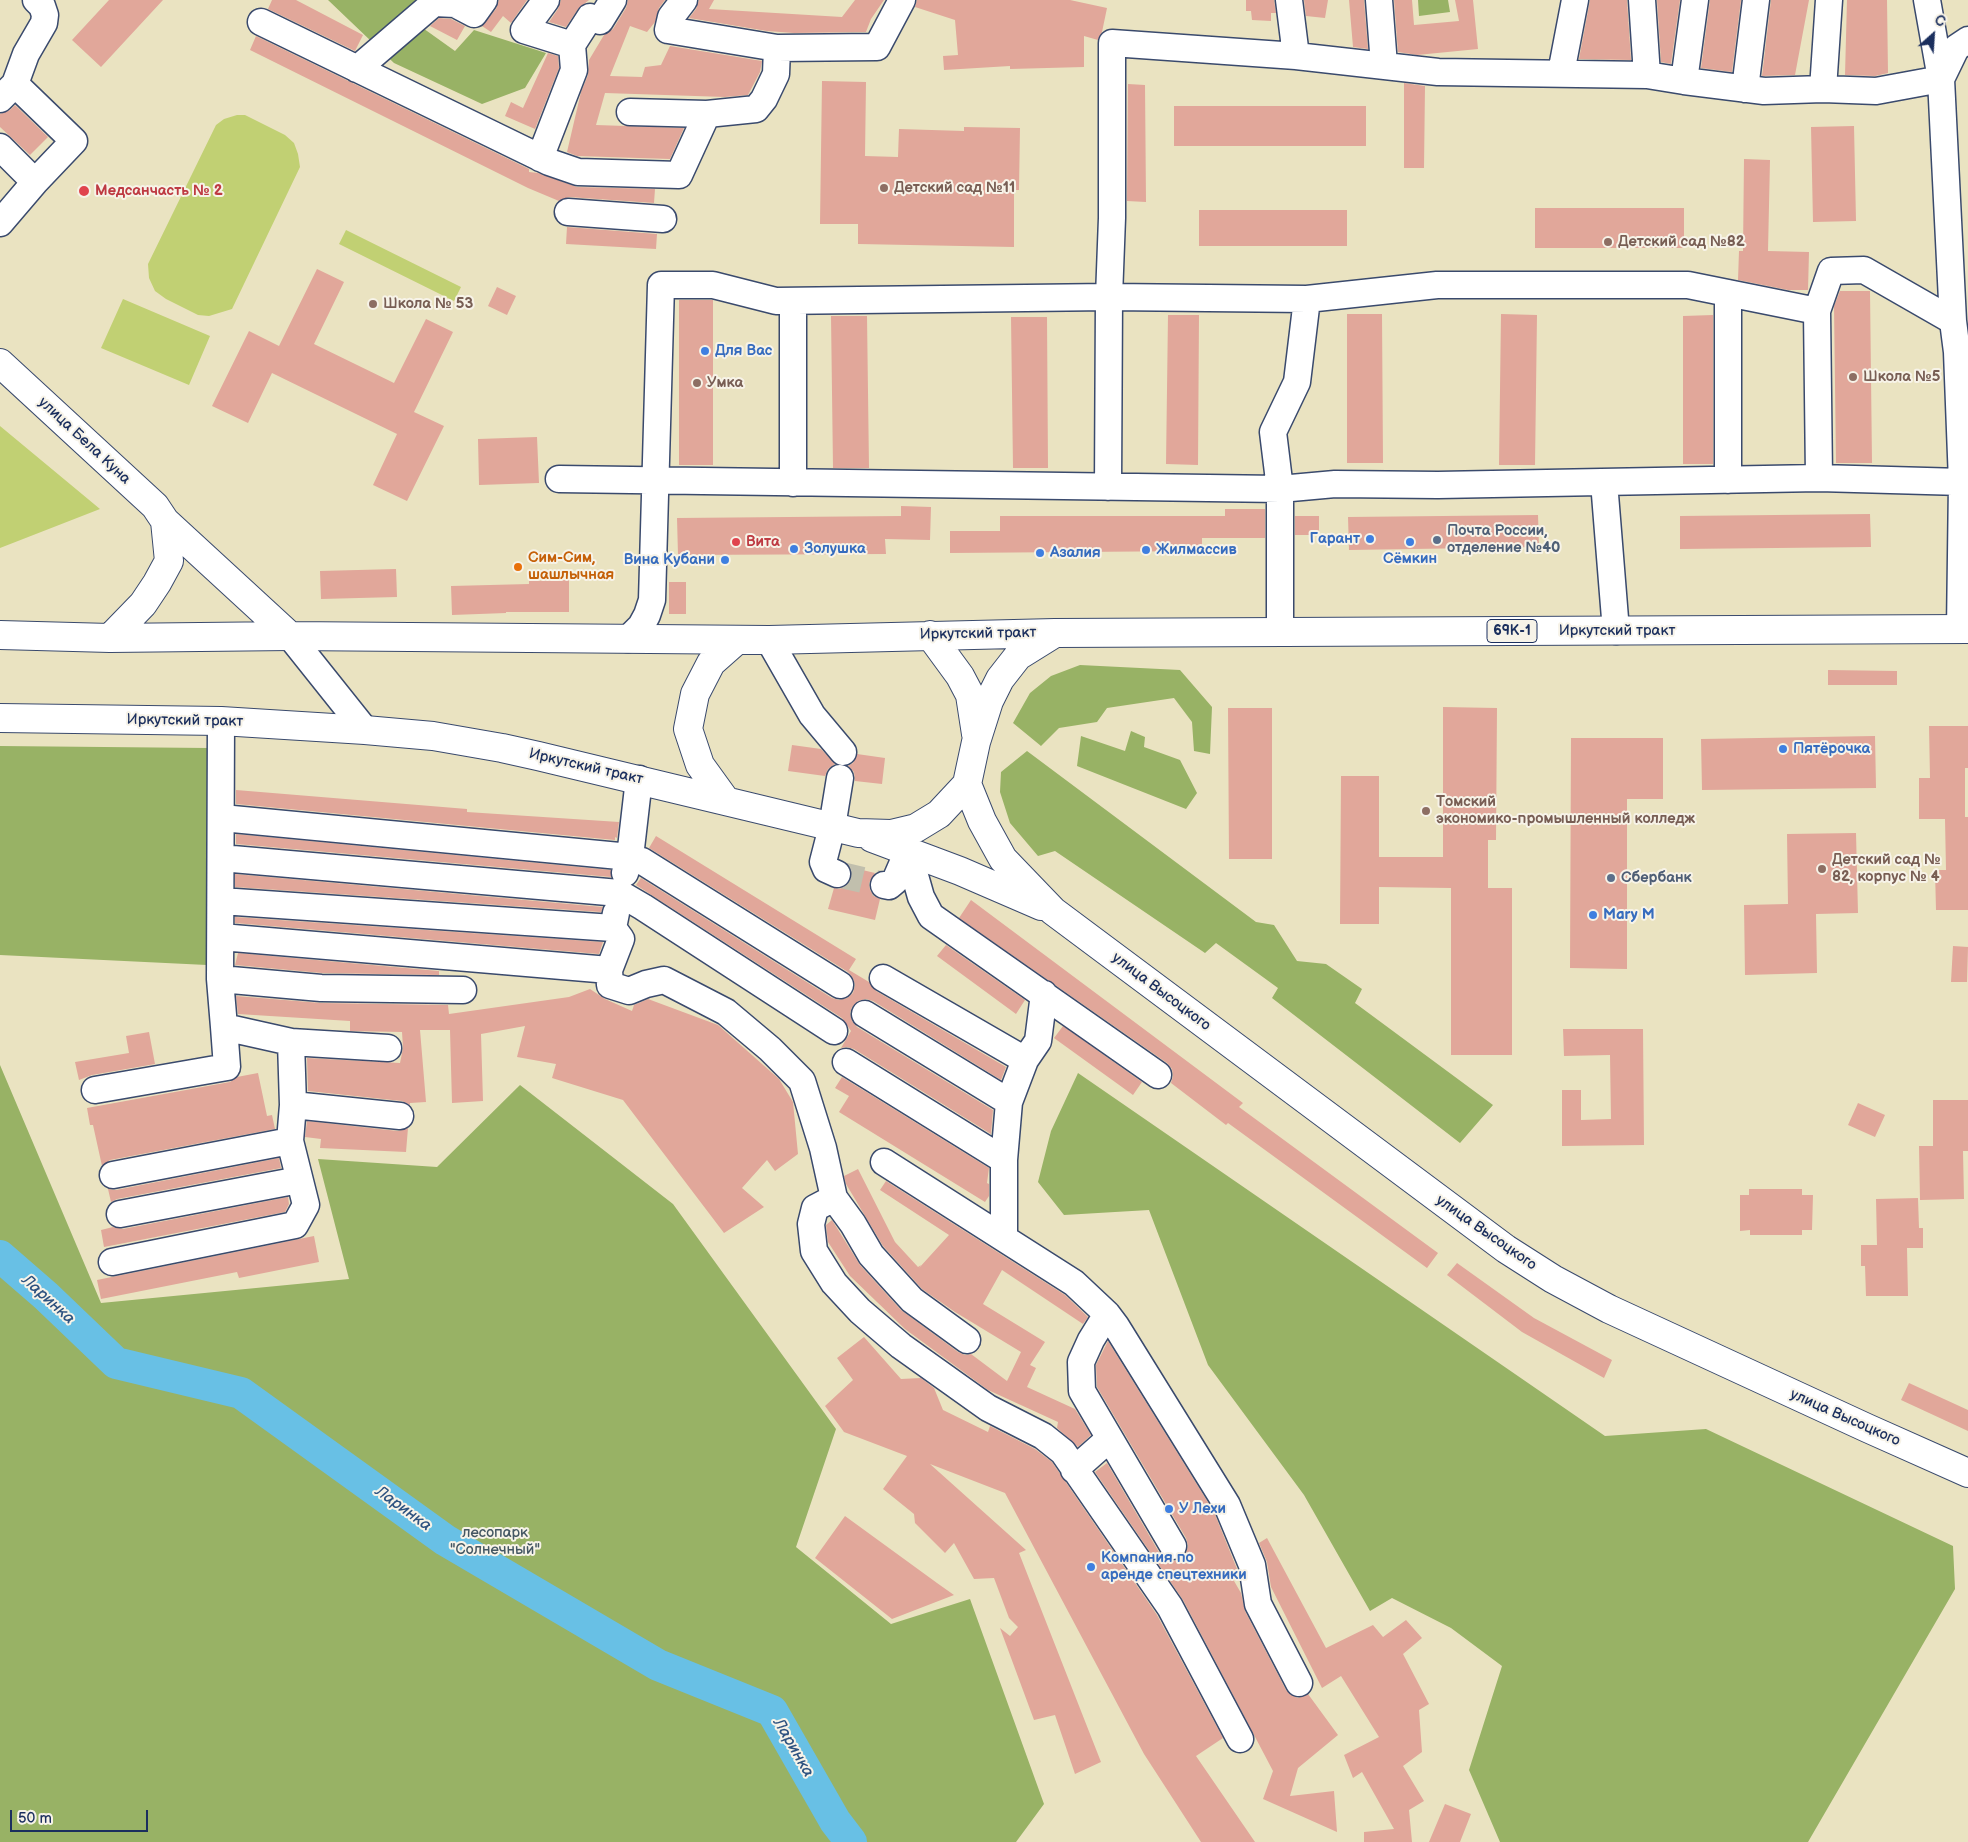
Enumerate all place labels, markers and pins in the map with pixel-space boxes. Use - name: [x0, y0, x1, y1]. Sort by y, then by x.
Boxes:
- place label: Детский сад №11: [894, 179, 1015, 197]
- place label: Медсанчасть № 2: [95, 182, 223, 200]
- marker: Детский сад №11: [878, 182, 890, 194]
- marker: Медсанчасть № 2: [77, 184, 91, 198]
- place label: Детский сад №82: [1618, 233, 1745, 251]
- marker: Детский сад №82: [1602, 236, 1614, 248]
- place label: Школа № 53: [383, 295, 473, 313]
- marker: Школа № 53: [367, 298, 379, 310]
- place label: Для Вас: [715, 342, 772, 360]
- marker: Для Вас: [699, 345, 711, 357]
- place label: Школа №5: [1863, 368, 1940, 386]
- marker: Школа №5: [1847, 371, 1859, 383]
- place label: Умка: [707, 374, 743, 392]
- marker: Умка: [691, 377, 703, 389]
- place label: Почта России, отделение №40: [1447, 522, 1560, 557]
- place label: Гарант: [1310, 530, 1360, 548]
- place label: Вита: [746, 533, 780, 551]
- marker: Гарант: [1364, 533, 1376, 545]
- marker: Почта России, отделение №40: [1431, 534, 1443, 546]
- marker: Вита: [730, 536, 742, 548]
- marker: Сёмкин: [1404, 536, 1416, 548]
- place label: Золушка: [804, 540, 866, 558]
- place label: Жилмассив: [1156, 541, 1237, 559]
- marker: Золушка: [788, 543, 800, 555]
- place label: Азалия: [1050, 544, 1101, 562]
- marker: Жилмассив: [1140, 544, 1152, 556]
- marker: Азалия: [1034, 547, 1046, 559]
- place label: Сим-Сим, шашлычная: [528, 549, 614, 584]
- place label: Сёмкин: [1383, 550, 1437, 568]
- place label: Вина Кубани: [624, 551, 715, 569]
- marker: Вина Кубани: [719, 554, 731, 566]
- marker: Сим-Сим, шашлычная: [512, 561, 524, 573]
- place label: Пятёрочка: [1793, 740, 1870, 758]
- marker: Пятёрочка: [1777, 743, 1789, 755]
- place label: Томский экономико-промышленный колледж: [1436, 793, 1695, 828]
- marker: Томский экономико-промышленный колледж: [1420, 805, 1432, 817]
- place label: Детский сад № 82, корпус № 4: [1832, 851, 1941, 886]
- marker: Детский сад № 82, корпус № 4: [1816, 863, 1828, 875]
- place label: Сбербанк: [1621, 869, 1692, 887]
- marker: Сбербанк: [1605, 872, 1617, 884]
- place label: Mary M: [1603, 906, 1655, 924]
- marker: Mary M: [1587, 909, 1599, 921]
- place label: У Лехи: [1179, 1500, 1226, 1518]
- marker: У Лехи: [1163, 1503, 1175, 1515]
- place label: Компания по аренде спецтехники: [1101, 1549, 1247, 1584]
- marker: Компания по аренде спецтехники: [1085, 1561, 1097, 1573]

